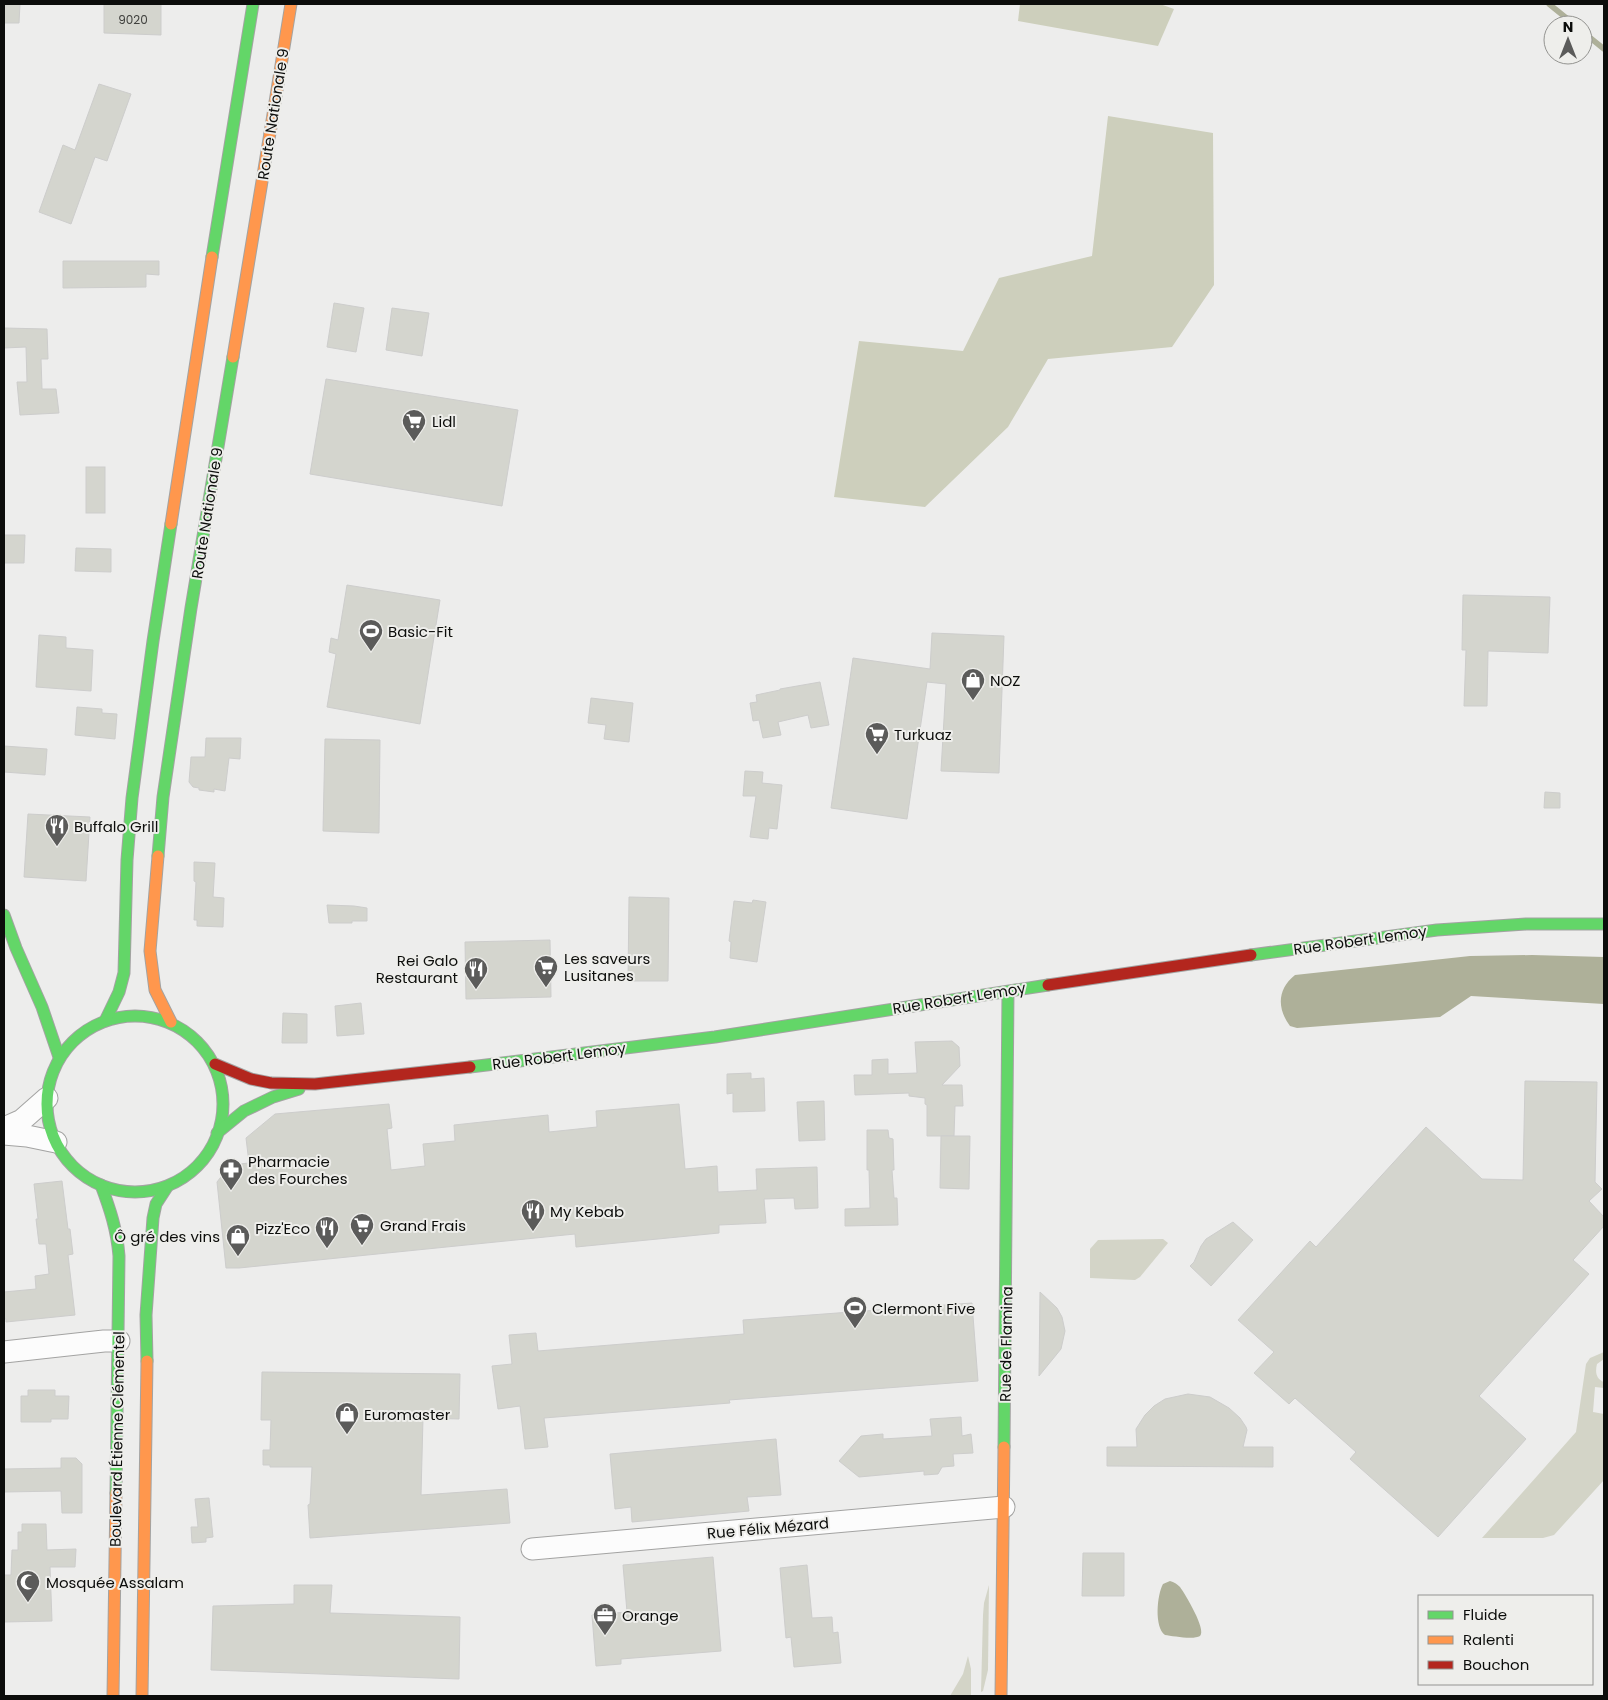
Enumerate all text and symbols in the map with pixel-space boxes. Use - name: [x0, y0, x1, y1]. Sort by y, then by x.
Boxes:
- house number: 9020: [118, 11, 148, 28]
- north arrow: [1543, 15, 1593, 65]
- text: N: [1563, 17, 1573, 37]
- street label: Route Nationale 9: [252, 47, 294, 181]
- supermarket icon: Lidl: [401, 408, 427, 442]
- place label: Lidl: [432, 411, 456, 432]
- street label: Route Nationale 9: [186, 446, 228, 580]
- sports icon: Basic-Fit: [358, 618, 384, 652]
- place label: Basic-Fit: [388, 621, 453, 642]
- shop icon: NOZ: [960, 667, 986, 701]
- place label: NOZ: [990, 670, 1020, 691]
- supermarket icon: Turkuaz: [864, 721, 890, 755]
- place label: Turkuaz: [894, 724, 952, 745]
- restaurant icon: Buffalo Grill: [44, 813, 70, 847]
- place label: Buffalo Grill: [74, 816, 158, 837]
- street label: Rue Robert Lemoy: [1292, 920, 1429, 960]
- place label: Les saveurs Lusitanes: [564, 948, 650, 986]
- place label: Rei Galo Restaurant: [376, 950, 458, 988]
- supermarket icon: Les saveurs Lusitanes: [533, 954, 559, 988]
- restaurant icon: Rei Galo Restaurant: [463, 956, 489, 990]
- street label: Rue Robert Lemoy: [891, 977, 1028, 1019]
- street label: Rue Robert Lemoy: [491, 1037, 628, 1075]
- place label: Pharmacie des Fourches: [248, 1151, 348, 1189]
- pharmacy icon: Pharmacie des Fourches: [218, 1157, 244, 1191]
- restaurant icon: My Kebab: [520, 1198, 546, 1232]
- place label: My Kebab: [550, 1201, 624, 1222]
- supermarket icon: Grand Frais: [349, 1212, 375, 1246]
- restaurant icon: Pizz'Eco: [314, 1215, 340, 1249]
- place label: Grand Frais: [380, 1215, 466, 1236]
- place label: Pizz'Eco: [255, 1218, 310, 1239]
- shop icon: Ô gré des vins: [225, 1223, 251, 1257]
- place label: Ô gré des vins: [114, 1226, 220, 1247]
- street label: Rue de Flamina: [994, 1286, 1018, 1402]
- sports icon: Clermont Five: [842, 1295, 868, 1329]
- place label: Clermont Five: [872, 1298, 975, 1319]
- street label: Boulevard Étienne Clémentel: [105, 1331, 129, 1547]
- shop icon: Euromaster: [334, 1401, 360, 1435]
- place label: Euromaster: [364, 1404, 451, 1425]
- street label: Rue Félix Mézard: [706, 1512, 830, 1544]
- mosque icon: Mosquée Assalam: [15, 1569, 41, 1603]
- place label: Mosquée Assalam: [46, 1572, 184, 1593]
- legend: [1418, 1595, 1593, 1685]
- office icon: Orange: [592, 1602, 618, 1636]
- text: Fluide: [1463, 1604, 1507, 1625]
- place label: Orange: [622, 1605, 679, 1626]
- text: Ralenti: [1463, 1629, 1514, 1650]
- text: Bouchon: [1463, 1654, 1529, 1675]

